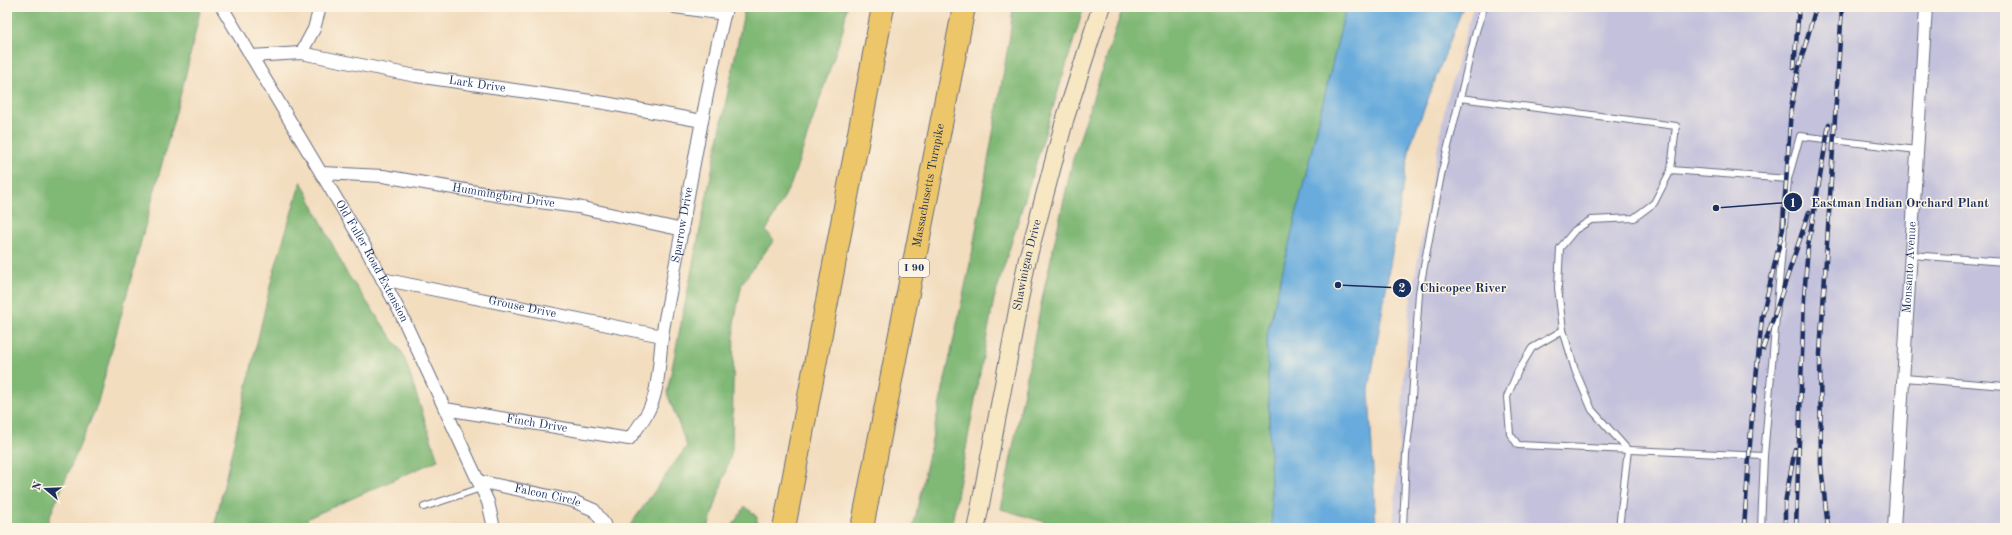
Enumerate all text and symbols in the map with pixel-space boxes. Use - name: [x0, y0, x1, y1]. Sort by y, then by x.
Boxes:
- street label: Lark Drive: [448, 75, 507, 95]
- street label: Massachusetts Turnpike: [911, 122, 947, 248]
- street label: Hummingbird Drive: [451, 182, 556, 210]
- street label: Sparrow Drive: [670, 186, 696, 264]
- callout: Eastman Indian Orchard Plant: [1783, 190, 1997, 215]
- text: Eastman Indian Orchard Plant: [1811, 197, 1989, 210]
- street label: Old Fuller Road Extension: [333, 198, 410, 325]
- text: 1: [1790, 198, 1796, 210]
- street label: Shawinigan Drive: [1012, 218, 1044, 312]
- street label: Monsanto Avenue: [1901, 221, 1919, 314]
- road number: I 90: [899, 259, 929, 277]
- callout: Chicopee River: [1392, 275, 1514, 300]
- text: Chicopee River: [1420, 282, 1507, 295]
- text: 2: [1399, 283, 1406, 295]
- street label: Grouse Drive: [487, 295, 558, 320]
- street label: Finch Drive: [505, 413, 569, 435]
- north arrow: [26, 469, 66, 509]
- text: N: [31, 480, 45, 492]
- street label: Falcon Circle: [513, 483, 583, 510]

